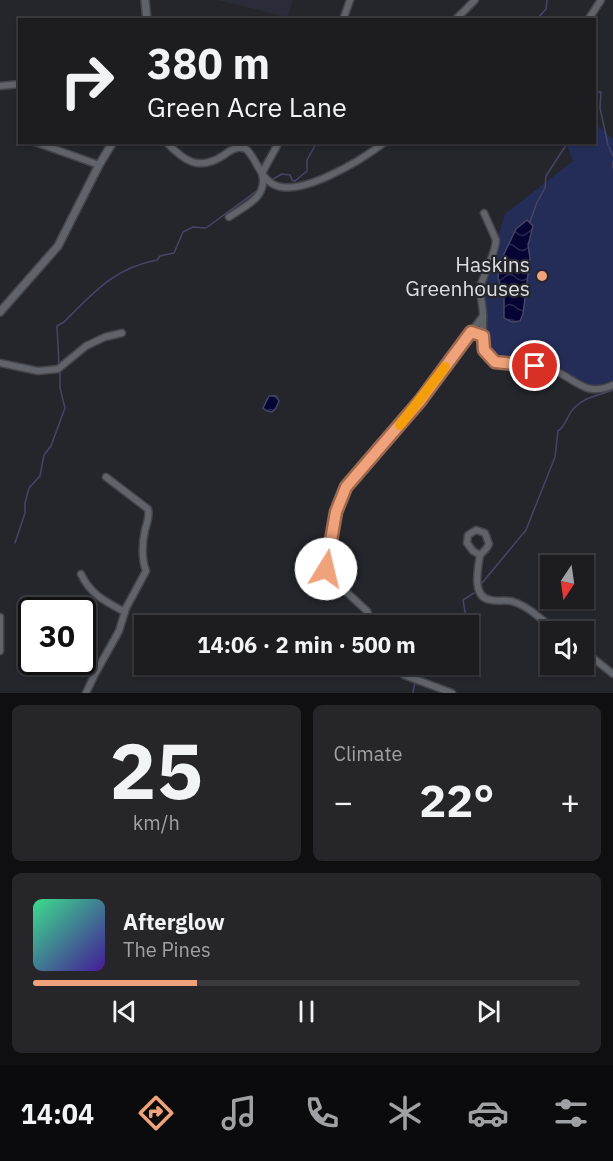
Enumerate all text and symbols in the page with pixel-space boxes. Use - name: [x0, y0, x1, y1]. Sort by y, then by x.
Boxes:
- text: 380 m: [147, 36, 270, 91]
- icon: right: [48, 42, 126, 120]
- text: Green Acre Lane: [147, 89, 347, 124]
- place label: Haskins Greenhouses: [405, 250, 530, 302]
- marker: Haskins Greenhouses: [535, 269, 549, 283]
- pin: [509, 340, 560, 391]
- icon: arrive: [518, 349, 551, 382]
- position arrow: [294, 537, 358, 601]
- north arrow: [540, 555, 594, 609]
- map controls: [540, 555, 594, 675]
- speed limit sign: 30: [18, 597, 96, 675]
- button: sound: [540, 621, 594, 675]
- text: 14:06 · 2 min · 500 m: [197, 630, 416, 659]
- text: 25: [109, 719, 203, 820]
- text: Climate: [334, 740, 402, 767]
- text: 22°: [419, 771, 494, 829]
- text: −: [334, 780, 353, 823]
- text: +: [560, 780, 580, 823]
- text: km/h: [133, 809, 180, 836]
- text: Afterglow: [123, 907, 225, 936]
- text: The Pines: [123, 936, 211, 963]
- icon: previous: [108, 995, 141, 1028]
- icon: pause: [290, 995, 323, 1028]
- icon: next: [472, 995, 505, 1028]
- icon: directions: [135, 1092, 177, 1134]
- icon: music: [218, 1092, 260, 1134]
- icon: phone: [301, 1092, 343, 1134]
- icon: climate: [384, 1092, 426, 1134]
- icon: car: [467, 1092, 509, 1134]
- icon: filters: [550, 1092, 592, 1134]
- text: 14:04: [21, 1096, 94, 1131]

